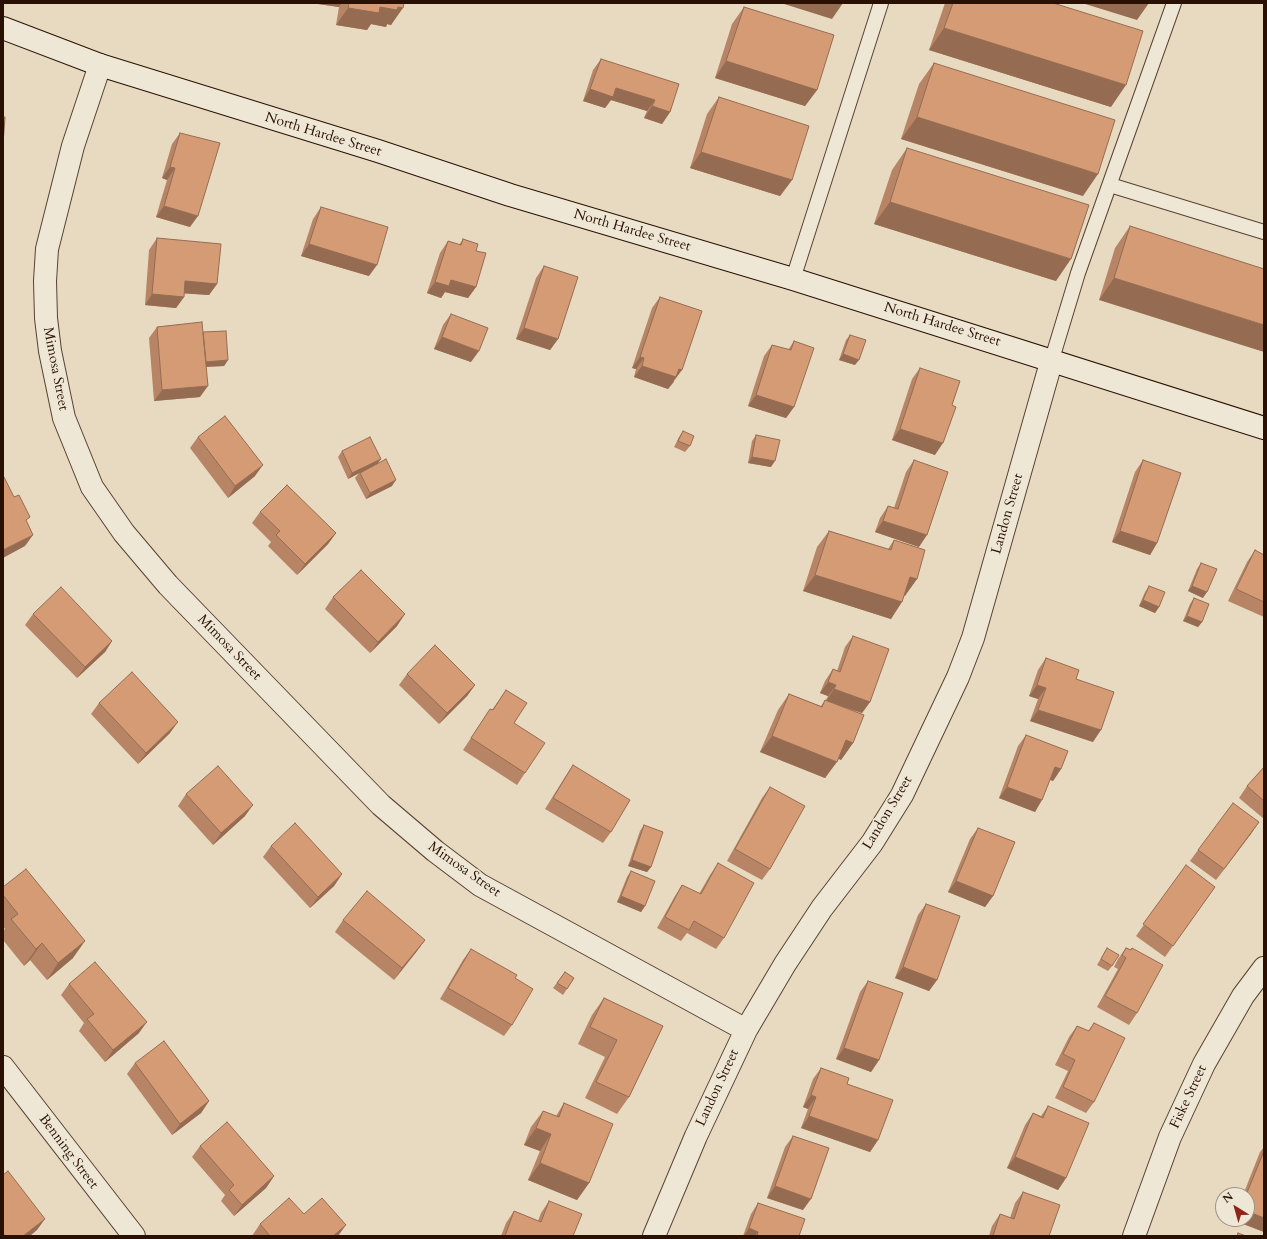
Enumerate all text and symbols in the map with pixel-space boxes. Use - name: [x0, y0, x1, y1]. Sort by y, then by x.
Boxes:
- street label: North Hardee Street: [263, 109, 383, 161]
- street label: North Hardee Street: [572, 206, 692, 256]
- street label: North Hardee Street: [882, 299, 1002, 351]
- street label: Mimosa Street: [39, 326, 71, 412]
- street label: Landon Street: [989, 472, 1027, 556]
- street label: Mimosa Street: [194, 612, 264, 684]
- street label: Landon Street: [859, 773, 917, 853]
- street label: Mimosa Street: [424, 839, 504, 901]
- street label: Landon Street: [693, 1047, 743, 1129]
- street label: Fiske Street: [1167, 1063, 1211, 1131]
- street label: Benning Street: [35, 1111, 101, 1193]
- north arrow: [1215, 1187, 1255, 1227]
- text: N: [1220, 1189, 1236, 1207]

